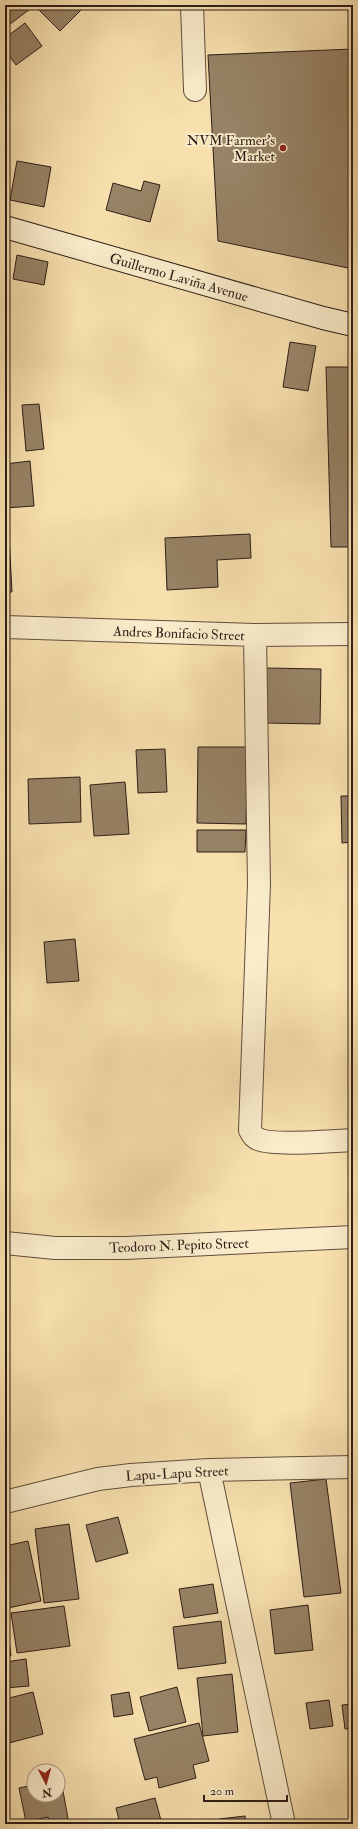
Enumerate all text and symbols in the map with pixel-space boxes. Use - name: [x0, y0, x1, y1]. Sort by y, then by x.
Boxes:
- place label: NVM Farmer's Market: [187, 132, 275, 165]
- marker: NVM Farmer's Market: [278, 143, 288, 153]
- street label: Guillermo Laviña Avenue: [108, 250, 250, 305]
- street label: Andres Bonifacio Street: [112, 623, 245, 644]
- street label: Teodoro N. Pepito Street: [109, 1235, 250, 1257]
- street label: Lapu-Lapu Street: [125, 1462, 229, 1486]
- north arrow: [26, 1763, 66, 1803]
- scale bar: [204, 1777, 287, 1803]
- text: 20 m: [210, 1784, 235, 1799]
- text: N: [40, 1785, 54, 1800]

